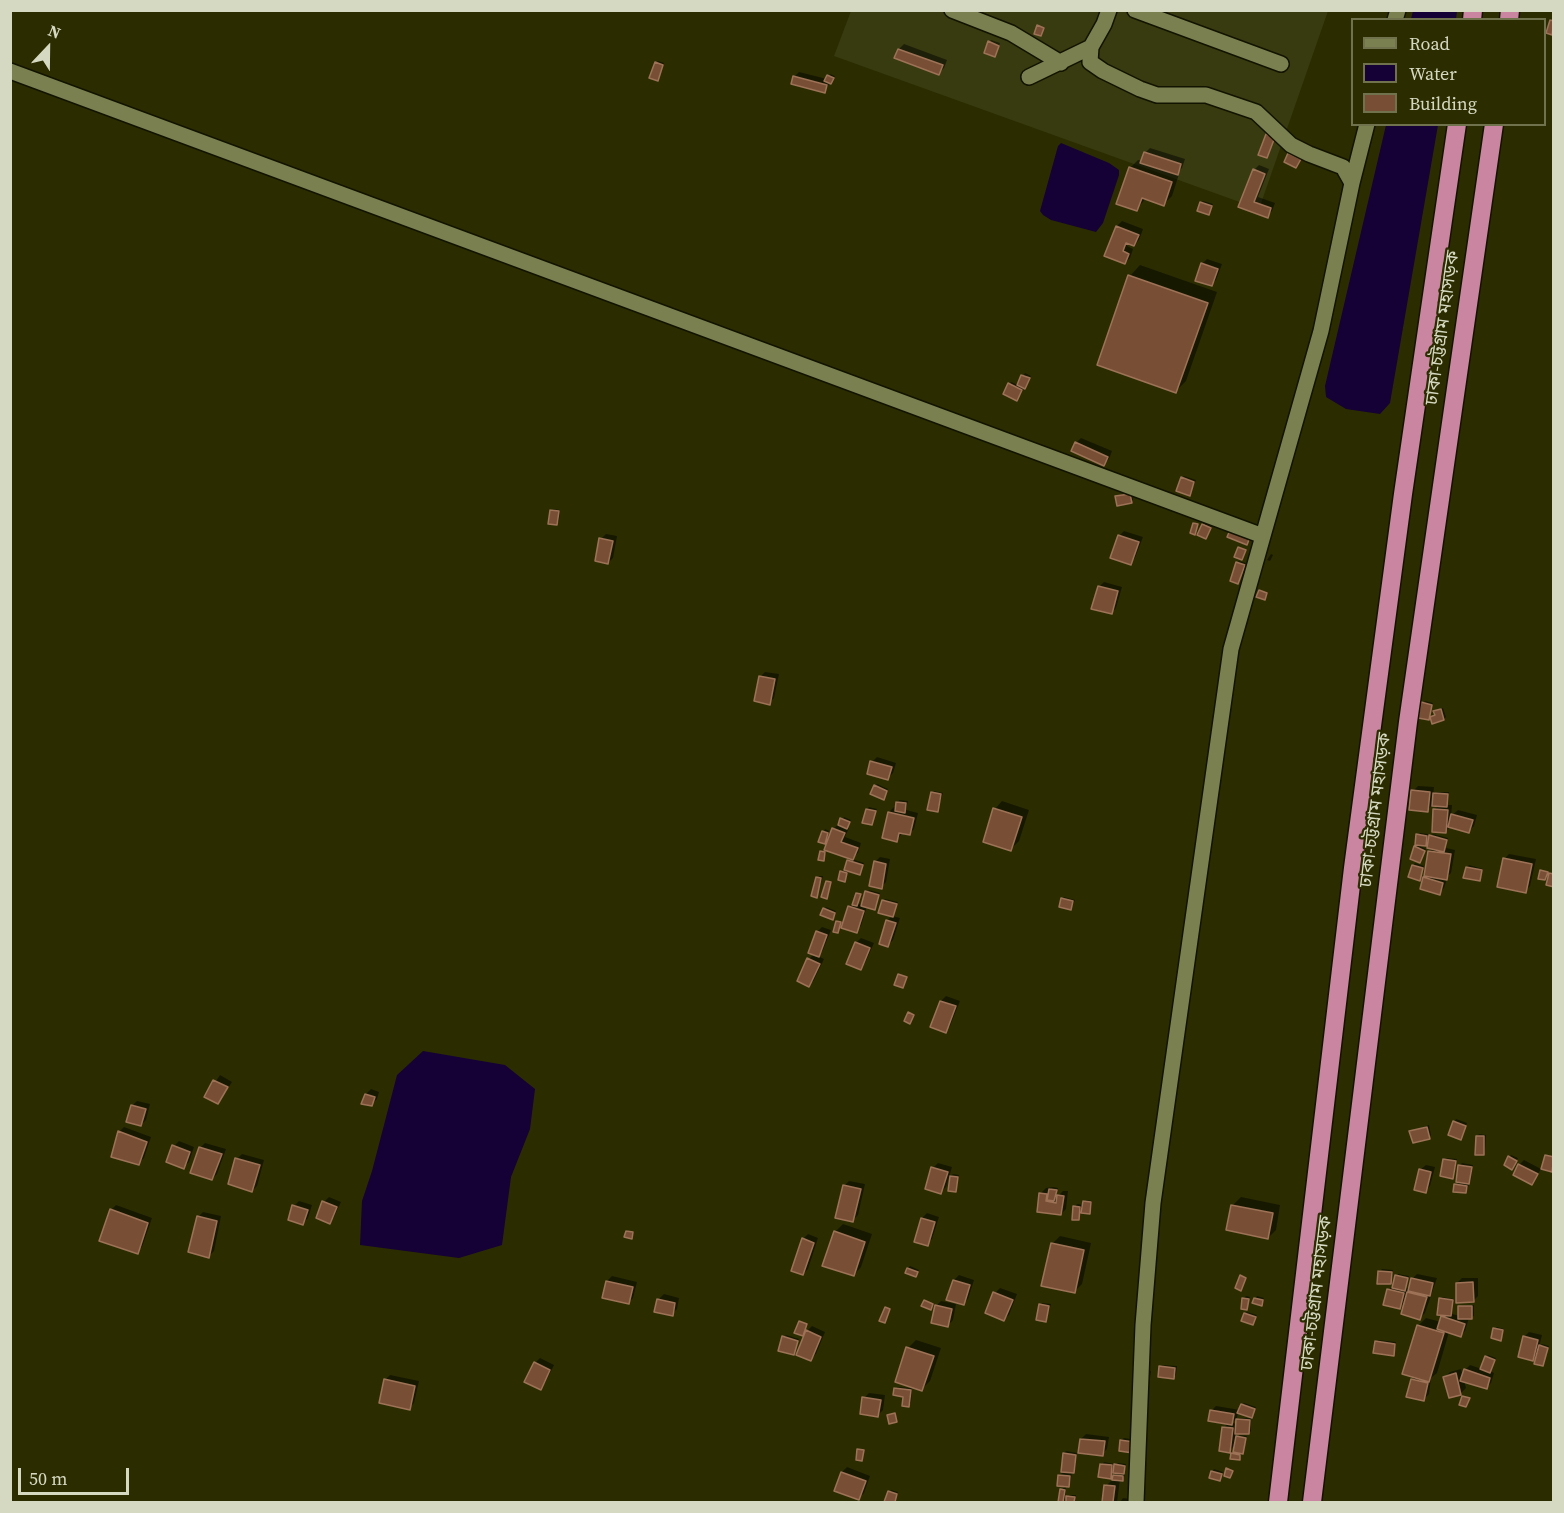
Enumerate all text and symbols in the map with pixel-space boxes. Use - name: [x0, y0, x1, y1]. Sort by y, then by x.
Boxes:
- north arrow: [18, 18, 78, 78]
- legend: [1351, 18, 1546, 126]
- text: N: [45, 19, 64, 44]
- text: Road: [1409, 31, 1450, 56]
- text: Water: [1409, 61, 1457, 86]
- text: Building: [1409, 91, 1477, 116]
- street label: ঢাকা-চট্টগ্রাম মহাসড়ক: [1421, 249, 1465, 407]
- street label: ঢাকা-চট্টগ্রাম মহাসড়ক: [1356, 731, 1396, 889]
- street label: ঢাকা-চট্টগ্রাম মহাসড়ক: [1297, 1214, 1337, 1372]
- scale bar: [21, 1456, 132, 1494]
- text: 50 m: [29, 1466, 67, 1491]

